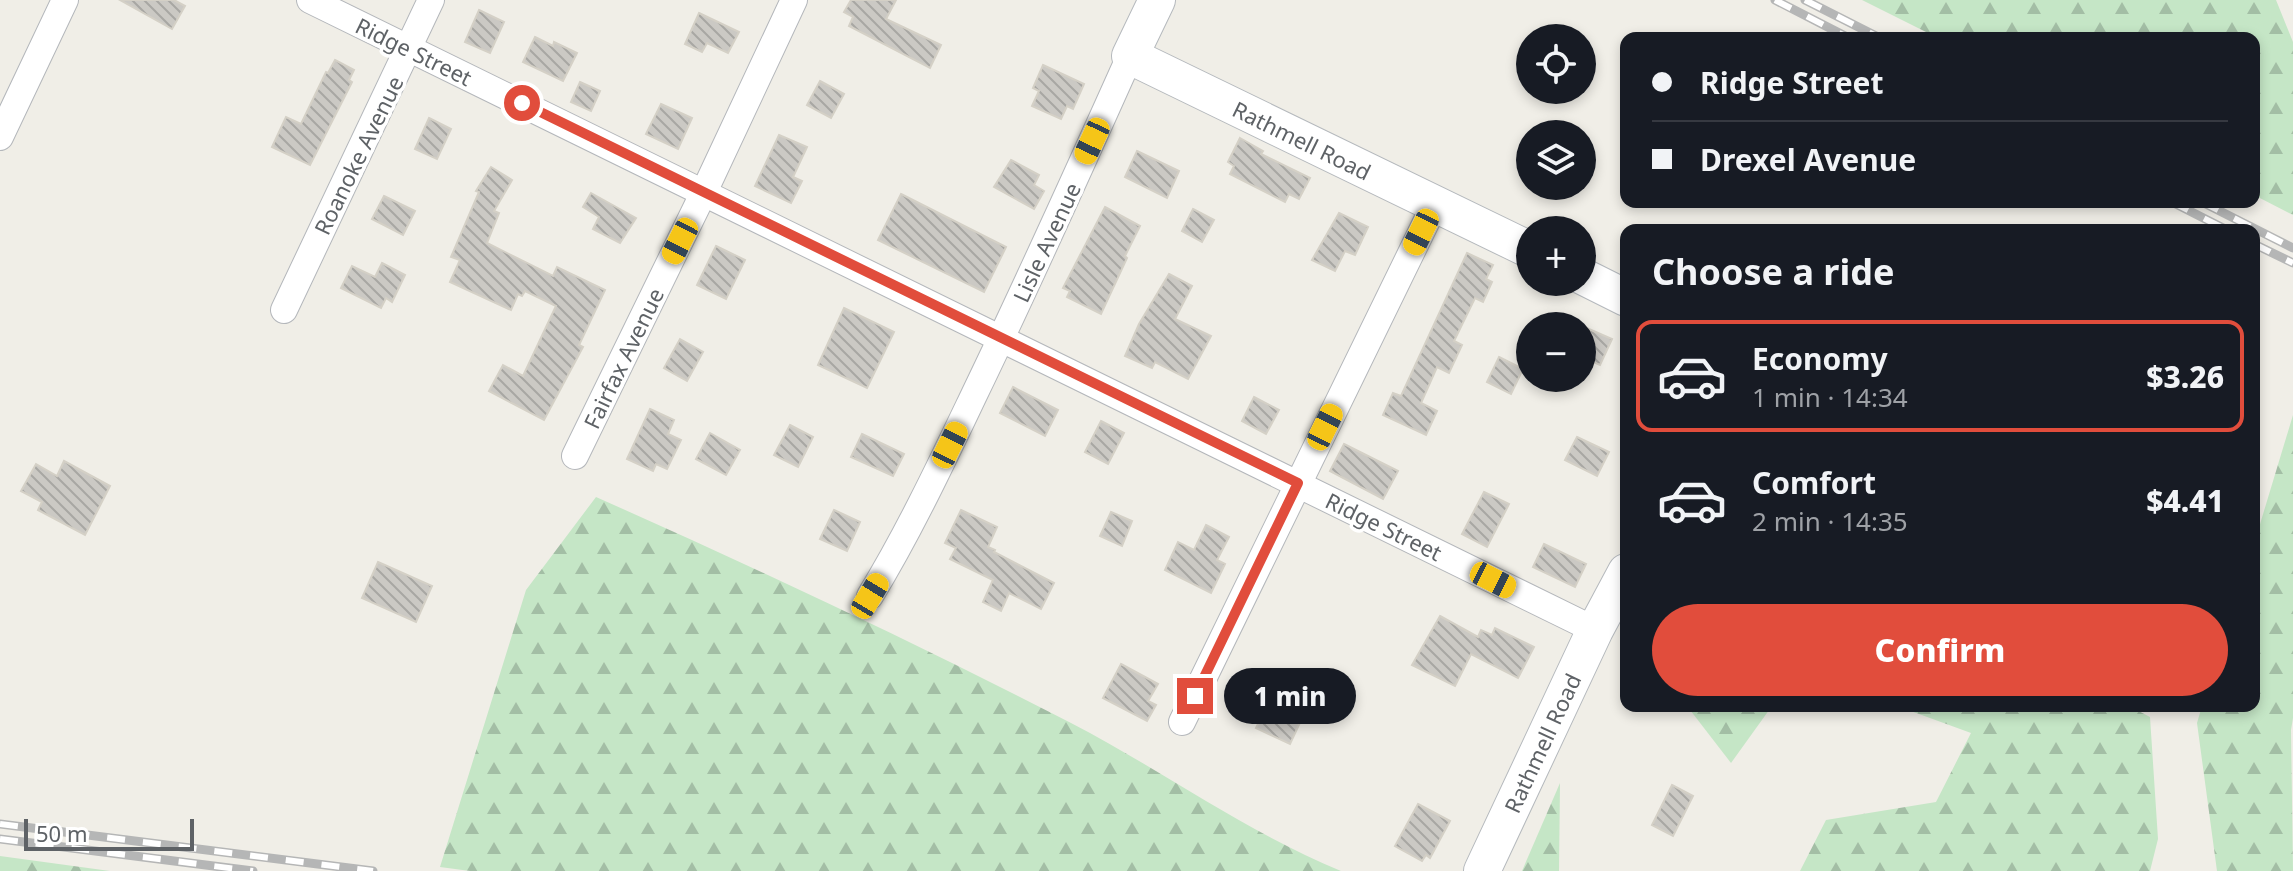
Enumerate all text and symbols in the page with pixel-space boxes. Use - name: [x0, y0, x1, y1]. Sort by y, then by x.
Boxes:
- street label: Ridge Street: [351, 10, 477, 92]
- map controls: [1516, 24, 1596, 392]
- button: locate: [1516, 24, 1596, 104]
- text: Ridge Street: [1700, 62, 1883, 103]
- street label: Roanoke Avenue: [307, 71, 409, 239]
- route start: [504, 85, 540, 121]
- street label: Rathmell Road: [1228, 94, 1376, 186]
- car: [1071, 114, 1113, 168]
- button: layers: [1516, 120, 1596, 200]
- text: Drexel Avenue: [1700, 139, 1916, 180]
- street label: Lisle Avenue: [1005, 177, 1087, 307]
- car: [1400, 205, 1442, 259]
- car: [658, 214, 702, 268]
- button: +: [1516, 216, 1596, 296]
- text: Choose a ride: [1652, 247, 1894, 296]
- street label: Fairfax Avenue: [576, 283, 670, 433]
- button: −: [1516, 312, 1596, 392]
- text: Economy: [1752, 338, 1888, 379]
- icon: car: [1656, 340, 1728, 412]
- text: $3.26: [2146, 356, 2224, 397]
- text: 1 min · 14:34: [1752, 379, 1908, 415]
- car: [1304, 400, 1346, 454]
- car: [929, 418, 971, 472]
- text: Comfort: [1752, 462, 1876, 503]
- icon: car: [1656, 464, 1728, 536]
- text: $4.41: [2146, 480, 2224, 521]
- street label: Ridge Street: [1321, 485, 1447, 567]
- text: 2 min · 14:35: [1752, 503, 1908, 539]
- car: [1466, 558, 1520, 602]
- car: [847, 569, 893, 623]
- button: Confirm: [1652, 604, 2228, 696]
- callout: 1 min: [1223, 668, 1355, 724]
- street label: Rathmell Road: [1497, 668, 1587, 818]
- route end: [1177, 678, 1213, 714]
- text: 1 min: [1254, 678, 1326, 714]
- scale bar: [24, 815, 194, 851]
- text: 50 m: [36, 818, 87, 848]

